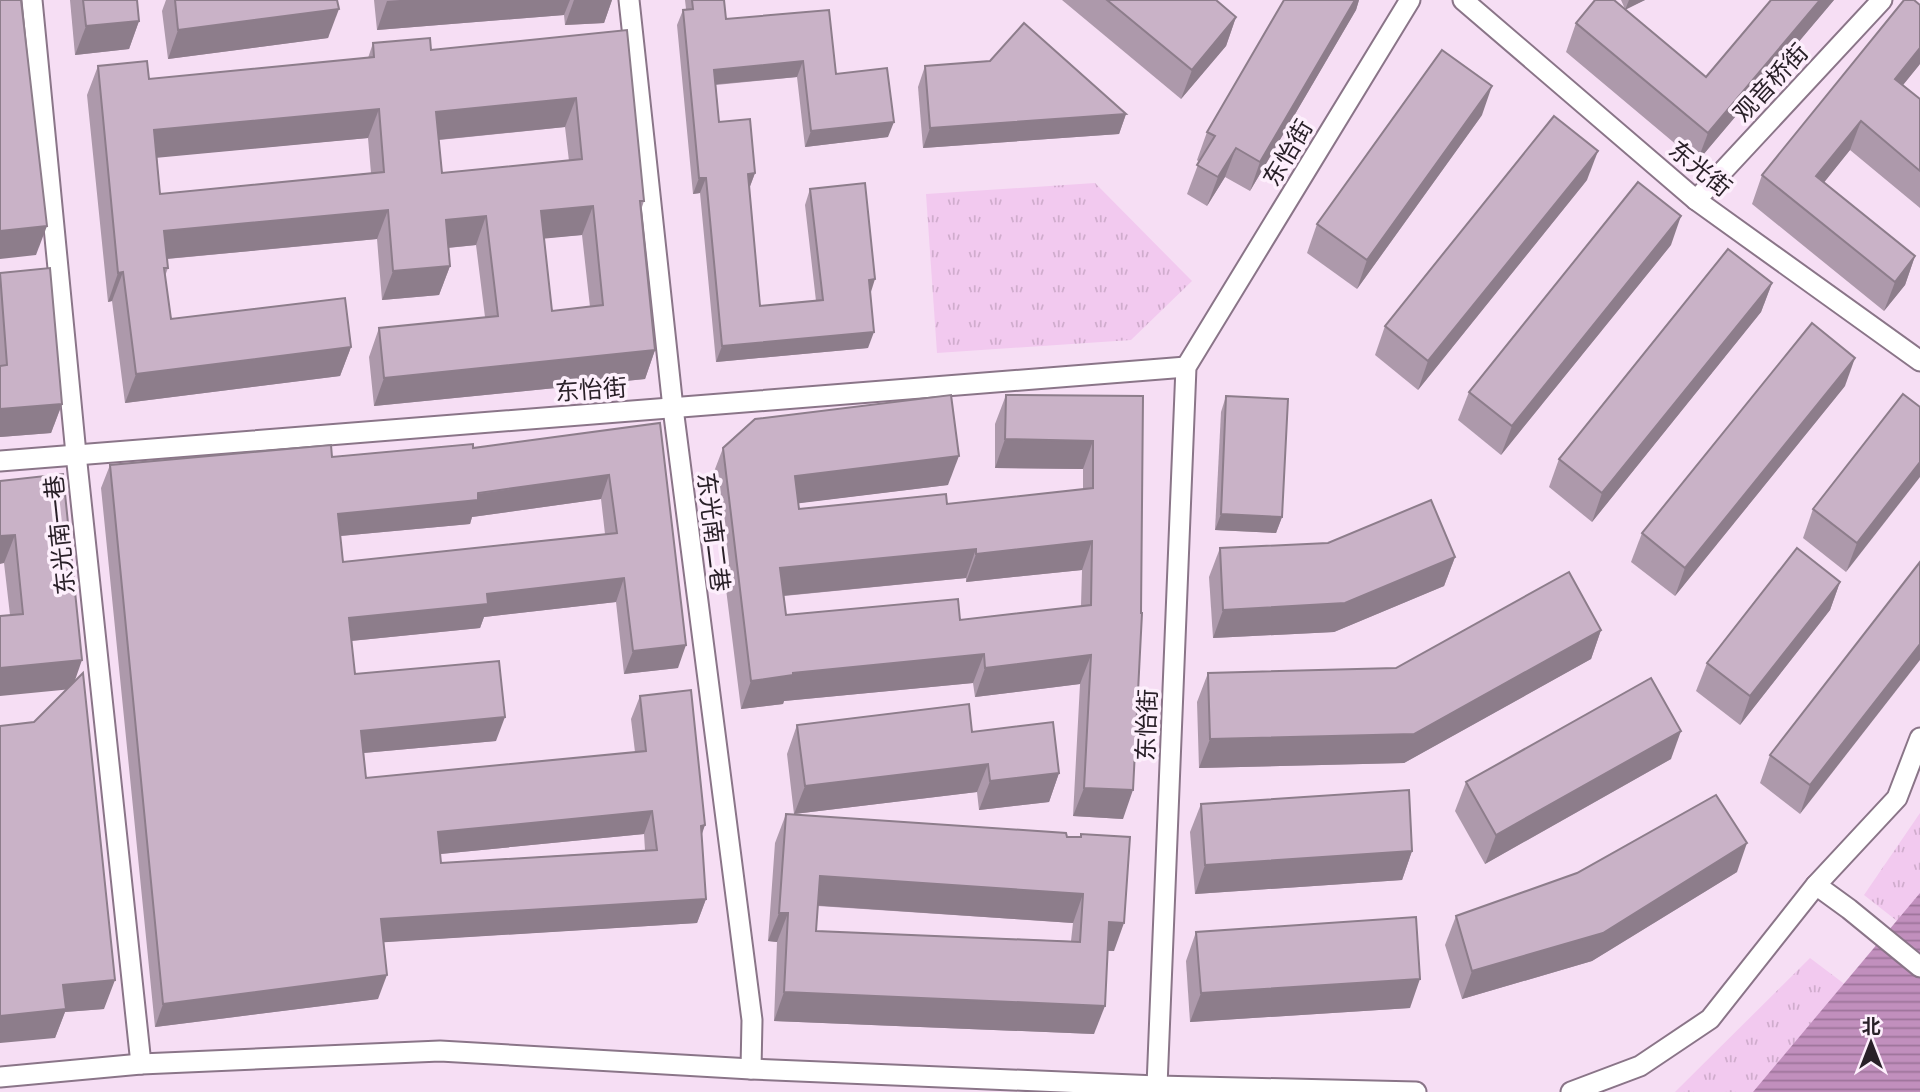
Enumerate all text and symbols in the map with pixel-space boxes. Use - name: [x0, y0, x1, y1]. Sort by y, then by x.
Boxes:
- street label: 观音桥街: [1728, 38, 1813, 127]
- street label: 东怡街: [1257, 115, 1318, 191]
- street label: 东光街: [1664, 135, 1737, 202]
- street label: 东怡街: [554, 374, 628, 405]
- street label: 东光南二巷: [693, 471, 734, 593]
- street label: 东光南一巷: [40, 474, 79, 596]
- street label: 东怡街: [1132, 689, 1161, 761]
- north arrow: [1836, 1008, 1906, 1078]
- text: 北: [1861, 1016, 1881, 1037]

